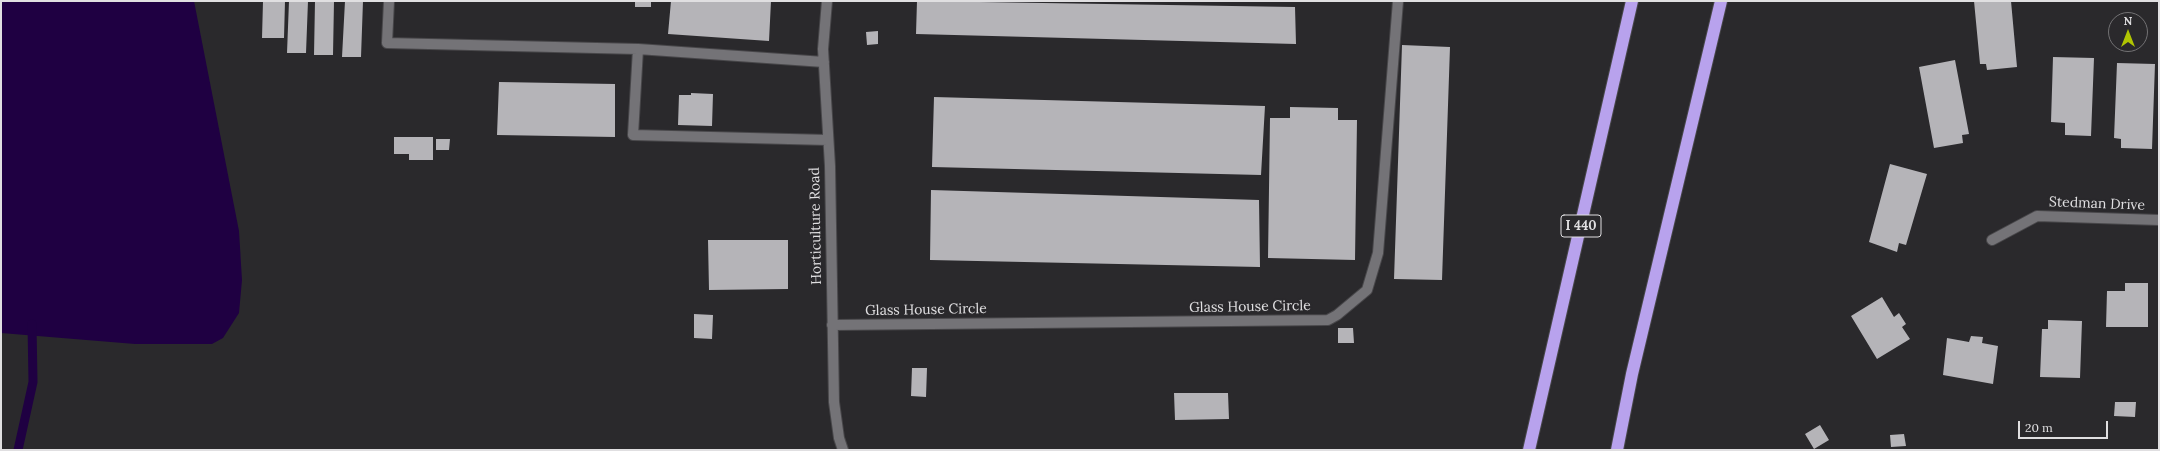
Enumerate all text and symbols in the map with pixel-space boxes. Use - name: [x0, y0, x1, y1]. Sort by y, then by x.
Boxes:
- north arrow: [2108, 12, 2148, 52]
- text: N: [2124, 14, 2132, 28]
- street label: Horticulture Road: [807, 167, 825, 285]
- street label: Stedman Drive: [2049, 194, 2145, 214]
- road number: I 440: [1561, 215, 1601, 237]
- street label: Glass House Circle: [1189, 298, 1311, 316]
- street label: Glass House Circle: [865, 301, 987, 319]
- scale bar: [2020, 413, 2110, 439]
- text: 20 m: [2025, 420, 2053, 435]

